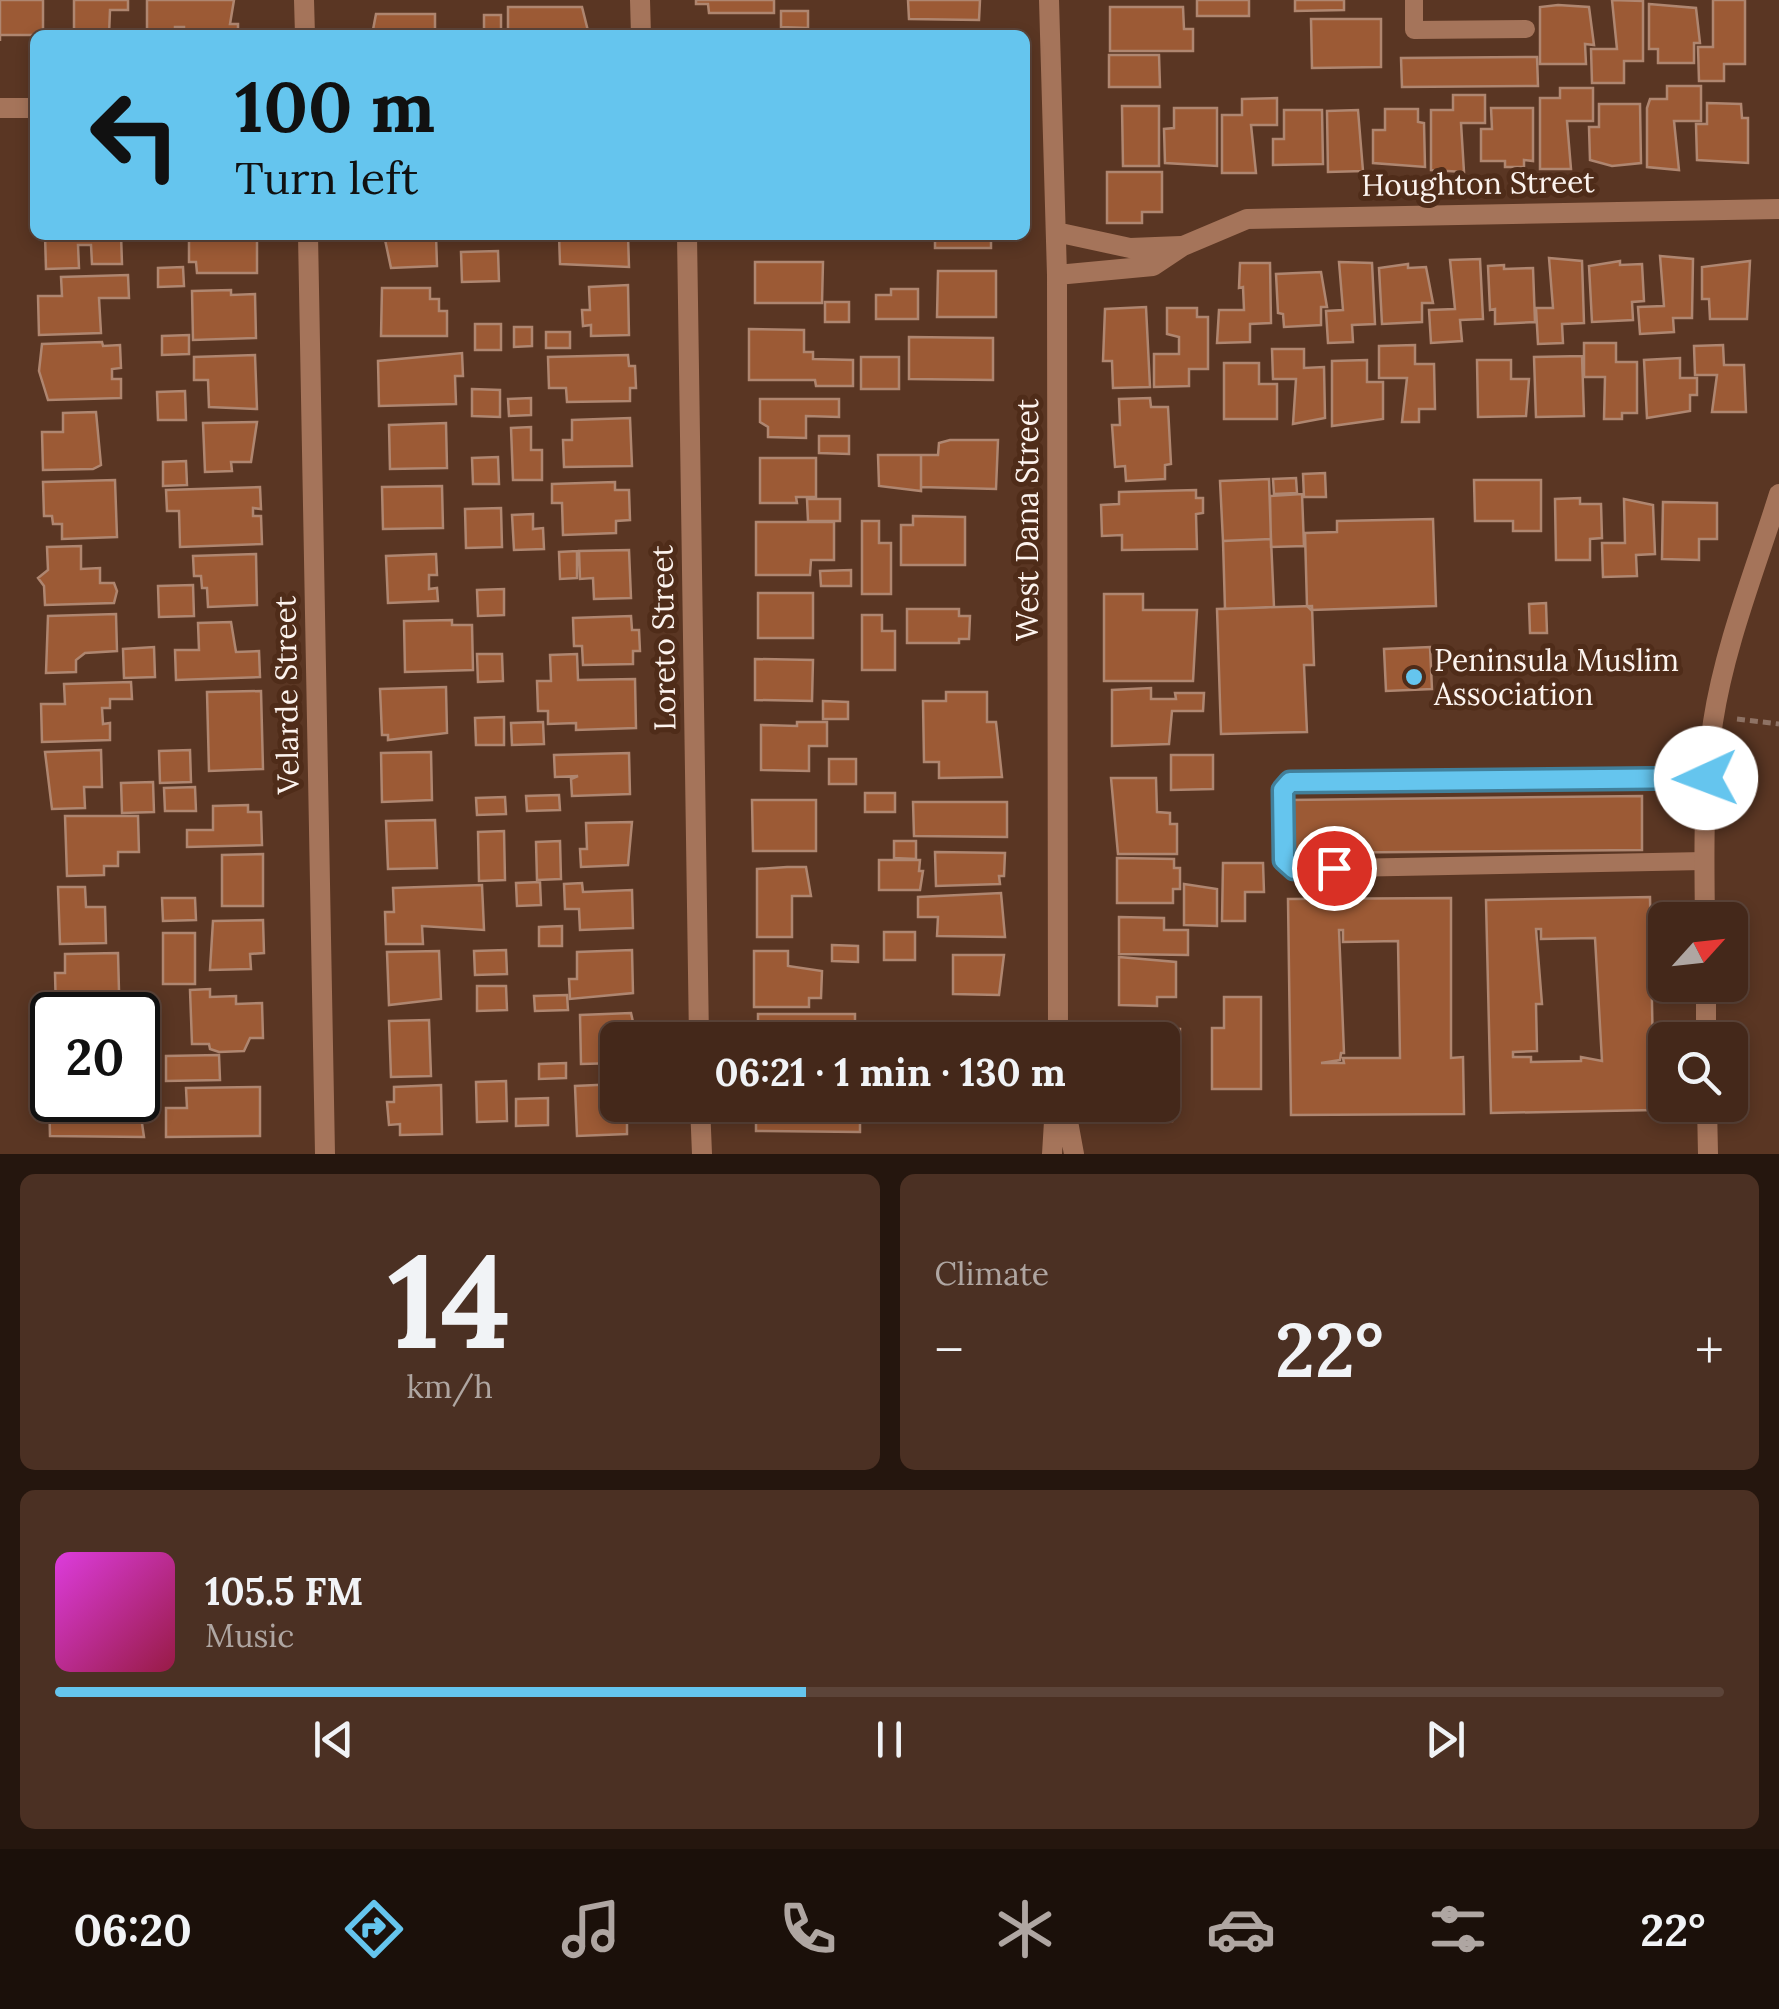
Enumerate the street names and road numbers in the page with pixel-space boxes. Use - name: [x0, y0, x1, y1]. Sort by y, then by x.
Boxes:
- street label: Houghton Street: [1361, 162, 1595, 205]
- street label: West Dana Street: [1008, 398, 1046, 641]
- street label: Loreto Street: [642, 544, 684, 731]
- street label: Velarde Street: [265, 595, 307, 795]

